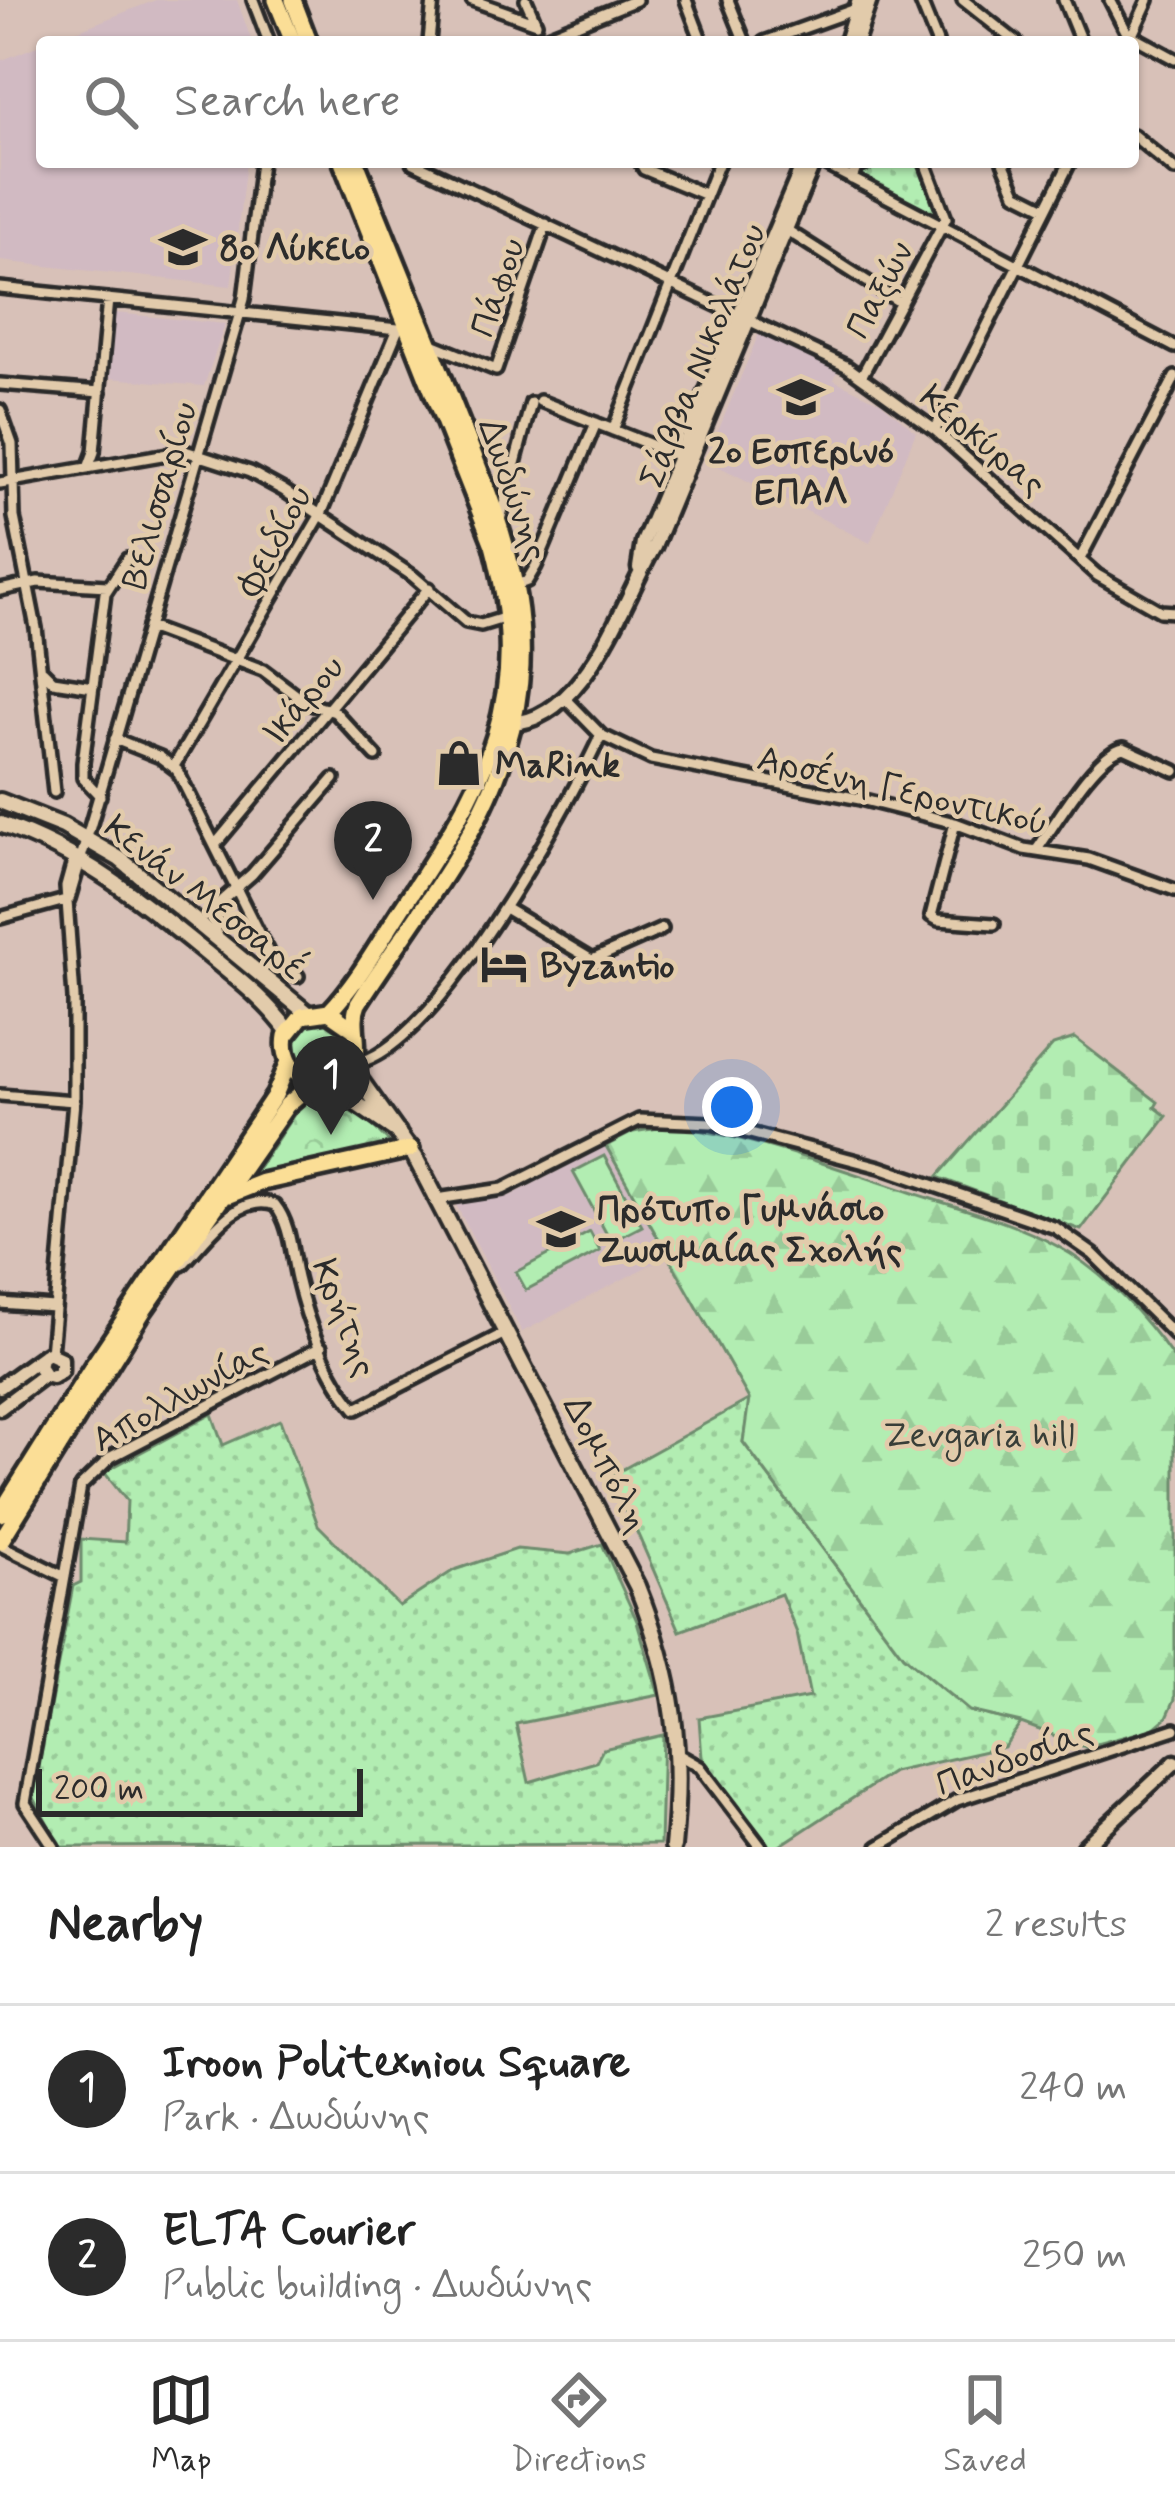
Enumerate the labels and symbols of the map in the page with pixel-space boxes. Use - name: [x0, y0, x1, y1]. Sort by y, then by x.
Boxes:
- street label: Σάββα Νικολάτου: [630, 217, 779, 495]
- school or university icon: 8ο Λύκειο: [158, 222, 208, 272]
- place label: 8ο Λύκειο: [219, 227, 370, 274]
- street label: Πάφου: [461, 232, 538, 344]
- street label: Παξών: [836, 234, 926, 347]
- school or university icon: 2ο Εσπερινό ΕΠΑΛ: [776, 372, 826, 422]
- street label: Κερκύρας: [909, 375, 1055, 508]
- street label: Βελισσαρίου: [112, 397, 211, 595]
- street label: Δωδώνης: [465, 413, 558, 568]
- place label: 2ο Εσπερινό ΕΠΑΛ: [708, 430, 894, 518]
- street label: Φειδίου: [227, 478, 325, 606]
- street label: Ικάρου: [253, 646, 356, 756]
- street label: Αρσένη Γεροντικού: [752, 734, 1053, 849]
- shop icon: MaRink: [434, 738, 484, 788]
- place label: MaRink: [495, 743, 620, 790]
- pin: 2: [334, 801, 412, 900]
- street label: Κενάν Μεσσαρέ: [93, 804, 315, 992]
- hotel icon: Byzantio: [479, 939, 529, 989]
- place label: Byzantio: [540, 944, 675, 991]
- pin: 1: [292, 1036, 370, 1135]
- your location: [702, 1077, 762, 1137]
- place label: Πρότυπο Γυμνάσιο Ζωσιμαίας Σχολής: [597, 1188, 902, 1276]
- school or university icon: Πρότυπο Γυμνάσιο Ζωσιμαίας Σχολής: [536, 1204, 586, 1254]
- street label: Κρήτης: [299, 1252, 387, 1384]
- street label: Απολλωνίας: [84, 1329, 277, 1465]
- street label: Δομπόλη: [550, 1388, 659, 1541]
- park label: Zevgaria hill: [883, 1413, 1075, 1462]
- street label: Πανδοσίας: [930, 1709, 1100, 1809]
- scale bar: [36, 1763, 363, 1816]

